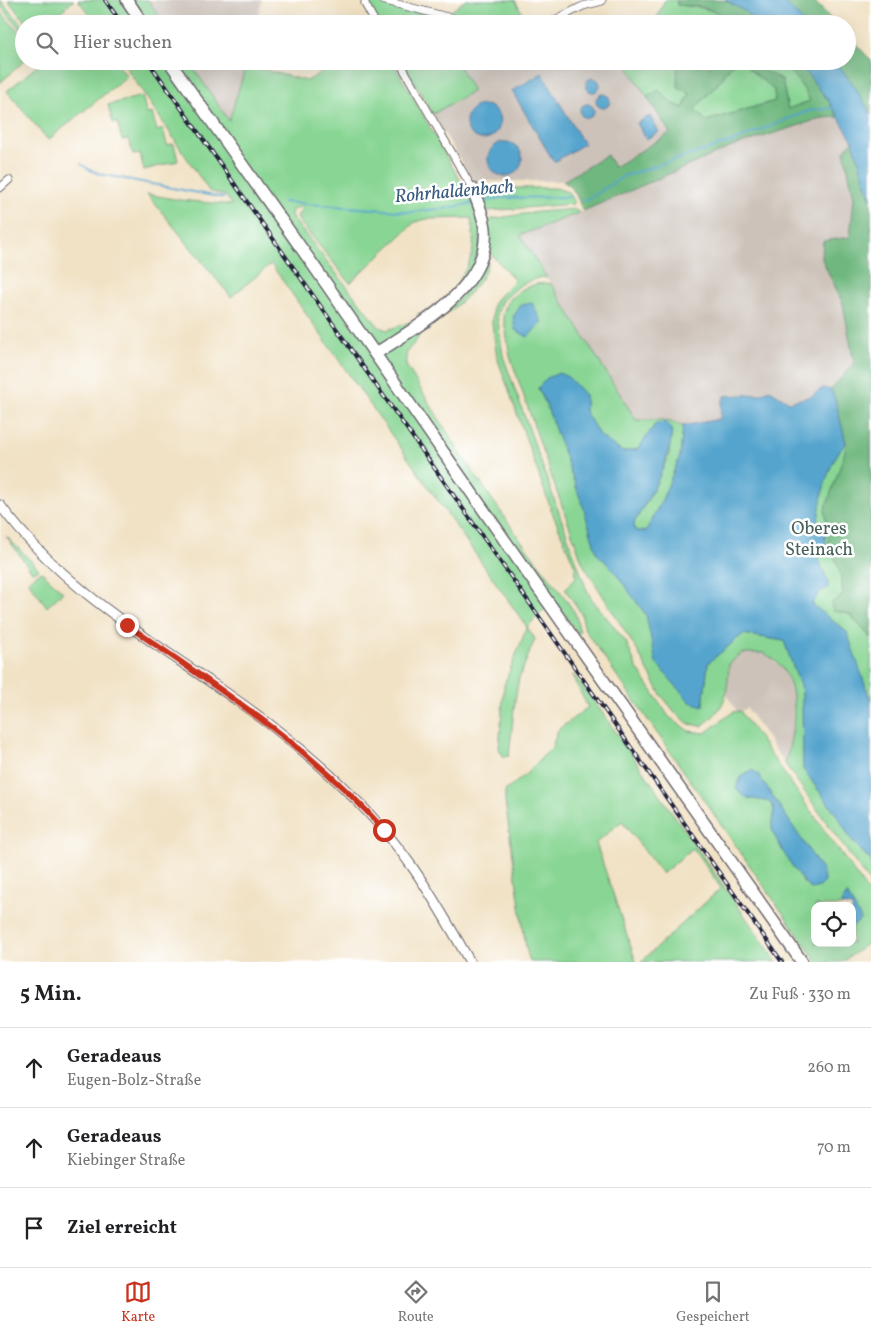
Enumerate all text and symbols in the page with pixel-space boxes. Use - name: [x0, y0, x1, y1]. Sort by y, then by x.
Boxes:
- search box: [15, 15, 856, 70]
- icon: search: [33, 29, 61, 57]
- text: Hier suchen: [73, 30, 172, 56]
- water label: Rohrhaldenbach: [393, 174, 515, 210]
- park label: Oberes Steinach: [785, 517, 853, 563]
- route end: [116, 614, 139, 637]
- route start: [373, 819, 396, 842]
- map controls: [811, 902, 856, 947]
- button: locate: [811, 902, 856, 947]
- text: 5 Min.: [20, 980, 82, 1009]
- text: Zu Fuß · 330 m: [749, 984, 851, 1006]
- text: Geradeaus: [67, 1044, 162, 1070]
- icon: ahead: [20, 1054, 48, 1082]
- text: 260 m: [807, 1057, 851, 1079]
- text: Eugen-Bolz-Straße: [67, 1070, 201, 1092]
- text: Geradeaus: [67, 1124, 162, 1150]
- icon: ahead: [20, 1134, 48, 1162]
- text: 70 m: [817, 1137, 851, 1159]
- text: Kiebinger Straße: [67, 1150, 185, 1172]
- icon: arrive: [20, 1214, 48, 1242]
- text: Ziel erreicht: [67, 1215, 177, 1241]
- tab: Karte: [121, 1278, 155, 1327]
- tab: Route: [398, 1278, 434, 1327]
- tab: Gespeichert: [676, 1278, 750, 1327]

